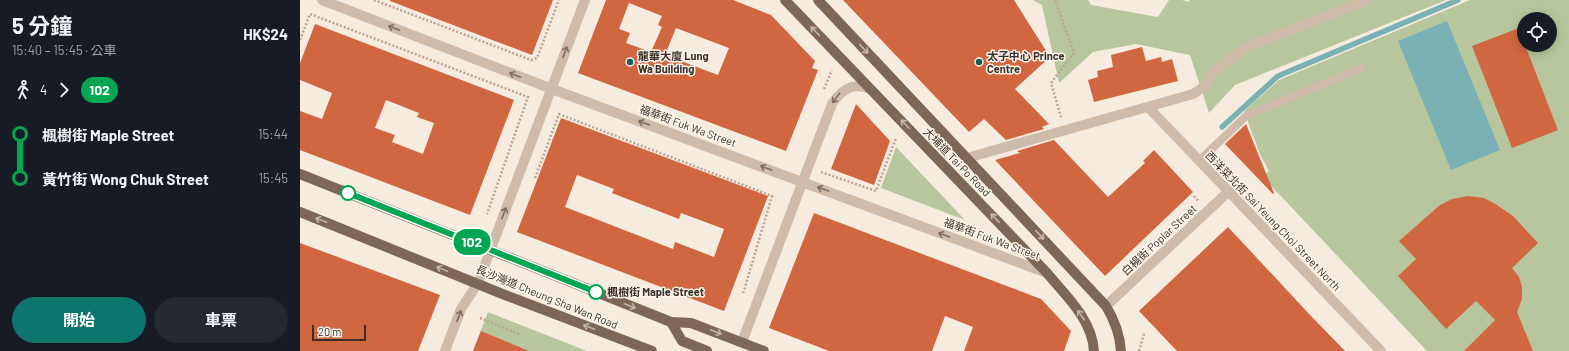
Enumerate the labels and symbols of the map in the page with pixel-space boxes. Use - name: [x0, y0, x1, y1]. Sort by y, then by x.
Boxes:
- one-way arrow: [389, 23, 401, 31]
- one-way arrow: [810, 26, 819, 36]
- one-way arrow: [859, 44, 869, 54]
- one-way arrow: [562, 47, 570, 59]
- place label: 龍華大廈 Lung Wa Building: [638, 49, 709, 75]
- place label: 太子中心 Prince Centre: [987, 49, 1065, 75]
- marker: 龍華大廈 Lung Wa Building: [625, 57, 635, 67]
- marker: 太子中心 Prince Centre: [974, 57, 984, 67]
- one-way arrow: [510, 70, 522, 78]
- one-way arrow: [832, 93, 841, 104]
- street label: 福華街 Fuk Wa Street: [638, 102, 738, 149]
- one-way arrow: [638, 118, 650, 126]
- one-way arrow: [900, 119, 909, 129]
- street label: 大埔道 Tai Po Road: [921, 124, 994, 199]
- street label: 西洋菜北街 Sai Yeung Choi Street North: [1203, 148, 1344, 293]
- one-way arrow: [759, 164, 772, 171]
- unlabelled marker: [340, 185, 356, 201]
- one-way arrow: [817, 185, 829, 193]
- street label: 白楊街 Poplar Street: [1118, 201, 1199, 278]
- one-way arrow: [501, 207, 509, 219]
- one-way arrow: [990, 213, 999, 223]
- street label: 福華街 Fuk Wa Street: [942, 215, 1042, 262]
- one-way arrow: [316, 216, 328, 223]
- line badge: 102: [449, 229, 495, 255]
- one-way arrow: [939, 230, 951, 238]
- one-way arrow: [1035, 230, 1044, 240]
- street label: 長沙灣道 Cheung Sha Wan Road: [474, 262, 620, 331]
- one-way arrow: [436, 264, 448, 272]
- marker: 楓樹街 Maple Street: [588, 284, 604, 300]
- place label: 楓樹街 Maple Street: [607, 285, 704, 298]
- one-way arrow: [624, 303, 636, 310]
- one-way arrow: [455, 310, 463, 322]
- one-way arrow: [1077, 310, 1085, 321]
- scale bar: [312, 323, 366, 342]
- one-way arrow: [583, 323, 595, 331]
- one-way arrow: [710, 329, 722, 337]

